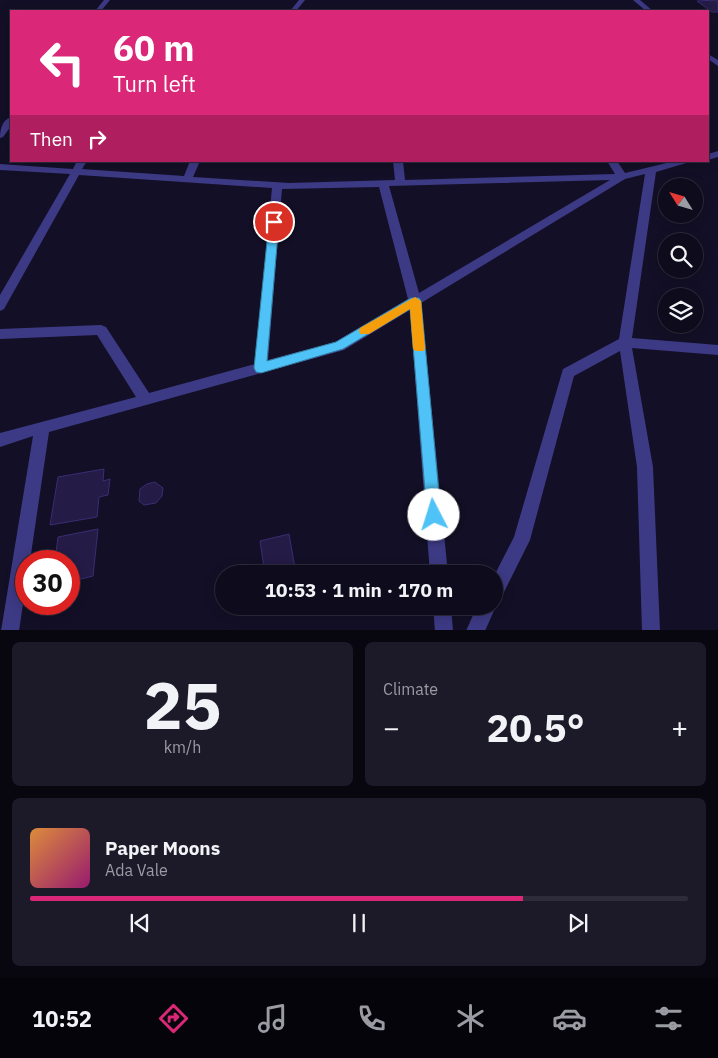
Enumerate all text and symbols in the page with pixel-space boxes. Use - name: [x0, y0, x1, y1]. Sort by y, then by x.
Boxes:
- text: 60 m: [113, 25, 195, 71]
- icon: left: [30, 30, 95, 95]
- text: Turn left: [113, 69, 196, 98]
- icon: right: [83, 125, 111, 153]
- text: Then: [30, 127, 73, 151]
- north arrow: [658, 178, 702, 222]
- map controls: [658, 178, 703, 333]
- pin: [253, 201, 295, 243]
- icon: arrive: [260, 208, 288, 236]
- button: search: [658, 233, 703, 278]
- button: layers: [658, 288, 703, 333]
- position arrow: [407, 488, 459, 540]
- speed limit sign: 30: [15, 550, 80, 615]
- text: 10:53 · 1 min · 170 m: [265, 578, 453, 602]
- text: 25: [143, 662, 222, 747]
- text: Climate: [383, 679, 438, 699]
- text: 20.5°: [486, 703, 585, 752]
- text: −: [383, 709, 400, 746]
- text: +: [671, 709, 688, 746]
- text: km/h: [164, 737, 201, 757]
- text: Paper Moons: [105, 836, 220, 860]
- text: Ada Vale: [105, 860, 168, 880]
- icon: previous: [126, 909, 154, 937]
- icon: pause: [345, 909, 373, 937]
- icon: next: [564, 909, 592, 937]
- icon: directions: [156, 1001, 191, 1036]
- icon: music: [255, 1001, 290, 1036]
- icon: phone: [354, 1001, 389, 1036]
- icon: climate: [453, 1001, 488, 1036]
- icon: car: [552, 1001, 587, 1036]
- icon: filters: [651, 1001, 686, 1036]
- text: 10:52: [32, 1004, 92, 1033]

